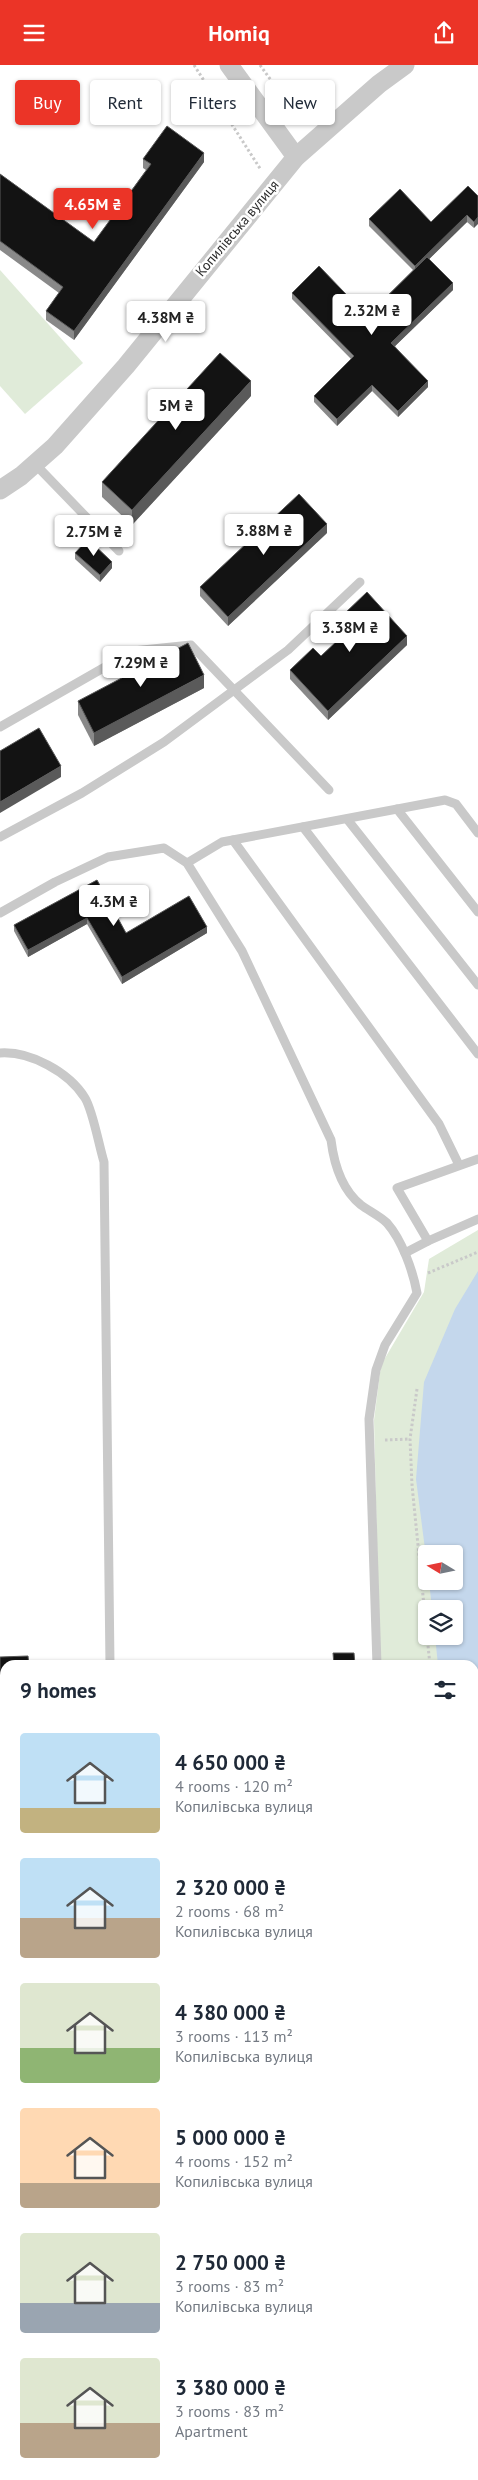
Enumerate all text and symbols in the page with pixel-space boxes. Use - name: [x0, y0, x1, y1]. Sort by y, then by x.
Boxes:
- icon: menu: [20, 19, 48, 47]
- text: Homiq: [208, 19, 270, 47]
- icon: share: [430, 19, 458, 47]
- chip: Buy: [15, 80, 80, 125]
- chip: Rent: [90, 80, 161, 125]
- chip: Filters: [171, 80, 255, 125]
- chip: New: [265, 80, 335, 125]
- street label: Копилівська вулиця: [191, 176, 283, 280]
- pin: 4.65M ₴: [47, 187, 139, 230]
- text: 4.65M ₴: [64, 194, 122, 214]
- pin: 2.32M ₴: [326, 293, 418, 336]
- text: 2.32M ₴: [343, 300, 401, 320]
- pin: 4.38M ₴: [120, 301, 212, 343]
- text: 4.38M ₴: [137, 307, 195, 327]
- pin: 5M ₴: [146, 389, 206, 431]
- text: 5M ₴: [159, 395, 194, 415]
- pin: 3.88M ₴: [218, 513, 310, 556]
- pin: 2.75M ₴: [48, 515, 140, 557]
- text: 3.88M ₴: [235, 520, 293, 540]
- text: 2.75M ₴: [65, 521, 123, 541]
- pin: 3.38M ₴: [304, 611, 396, 653]
- text: 3.38M ₴: [321, 617, 379, 637]
- pin: 7.29M ₴: [95, 645, 187, 688]
- text: 7.29M ₴: [113, 652, 169, 672]
- pin: 4.3M ₴: [73, 885, 155, 927]
- text: 4.3M ₴: [90, 891, 138, 911]
- north arrow: [418, 1545, 462, 1590]
- map controls: [418, 1545, 463, 1645]
- button: layers: [418, 1600, 463, 1645]
- icon: filters: [431, 1676, 459, 1704]
- text: 9 homes: [20, 1677, 96, 1704]
- text: 4 650 000 ₴: [175, 1749, 286, 1776]
- icon: home: [60, 1753, 120, 1813]
- text: 4 rooms · 120 m²: [175, 1776, 293, 1796]
- text: Копилівська вулиця: [175, 1796, 313, 1816]
- text: 2 320 000 ₴: [175, 1874, 286, 1901]
- icon: home: [60, 1878, 120, 1938]
- text: 2 rooms · 68 m²: [175, 1901, 284, 1921]
- text: Копилівська вулиця: [175, 1921, 313, 1941]
- text: 4 380 000 ₴: [175, 1999, 286, 2026]
- icon: home: [60, 2003, 120, 2063]
- text: 3 rooms · 113 m²: [175, 2026, 293, 2046]
- text: Копилівська вулиця: [175, 2046, 313, 2066]
- text: 5 000 000 ₴: [175, 2124, 286, 2151]
- icon: home: [60, 2128, 120, 2188]
- text: 4 rooms · 152 m²: [175, 2151, 293, 2171]
- text: Копилівська вулиця: [175, 2171, 313, 2191]
- text: 2 750 000 ₴: [175, 2249, 286, 2276]
- icon: home: [60, 2253, 120, 2313]
- text: 3 rooms · 83 m²: [175, 2276, 284, 2296]
- text: Копилівська вулиця: [175, 2296, 313, 2316]
- text: 3 380 000 ₴: [175, 2374, 286, 2401]
- icon: home: [60, 2378, 120, 2438]
- text: 3 rooms · 83 m²: [175, 2401, 284, 2421]
- text: Apartment: [175, 2421, 248, 2441]

